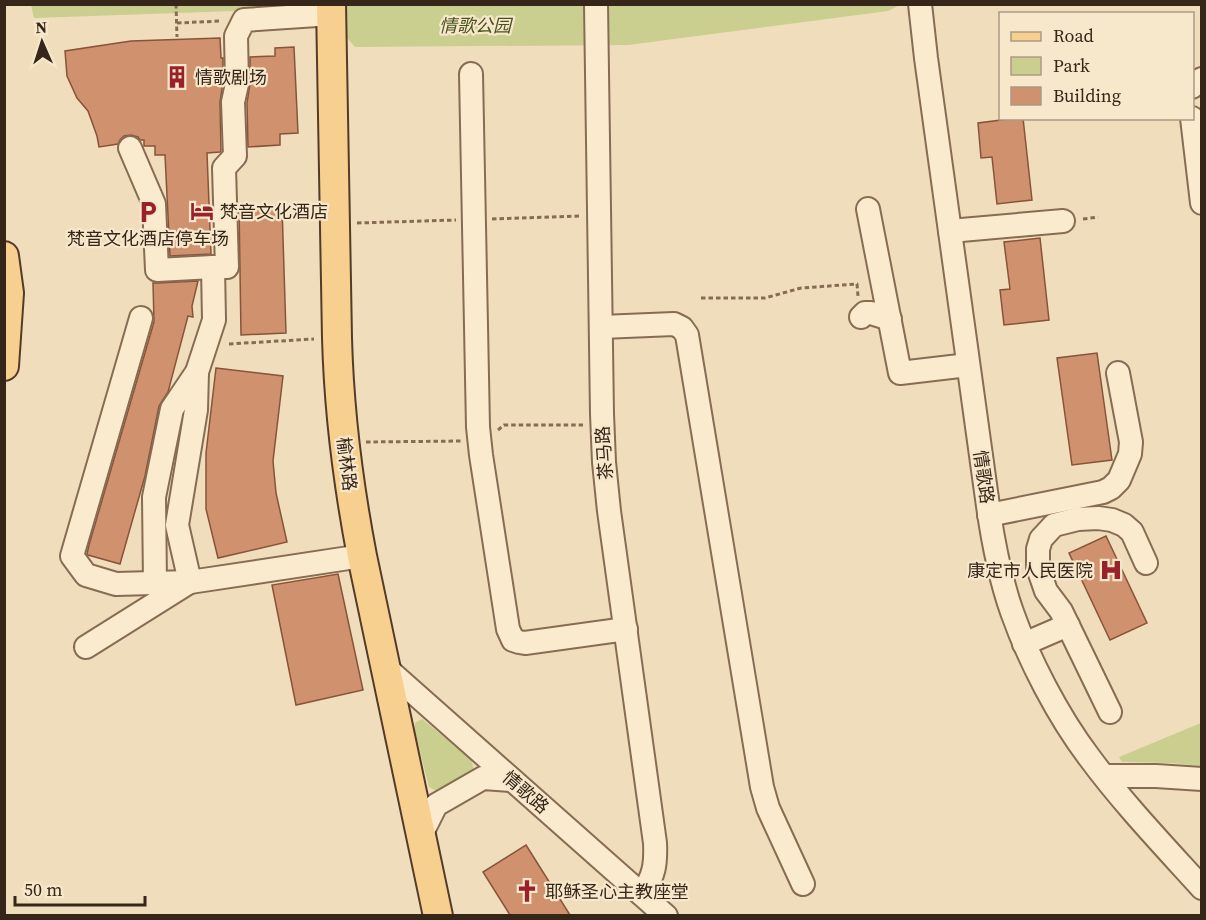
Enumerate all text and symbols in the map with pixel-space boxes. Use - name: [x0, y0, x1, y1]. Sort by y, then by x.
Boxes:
- north arrow: [12, 12, 72, 72]
- legend: [999, 12, 1194, 120]
- park label: 情歌公园: [439, 13, 514, 38]
- text: N: [35, 16, 48, 38]
- text: Road: [1053, 23, 1094, 48]
- text: Park: [1053, 53, 1090, 78]
- building icon: 情歌剧场: [164, 64, 190, 90]
- place label: 情歌剧场: [195, 65, 267, 90]
- text: Building: [1053, 83, 1121, 108]
- hotel icon: 梵音文化酒店: [189, 198, 215, 224]
- parking icon: 梵音文化酒店停车场: [135, 199, 161, 225]
- place label: 梵音文化酒店: [220, 199, 328, 224]
- place label: 梵音文化酒店停车场: [67, 226, 229, 251]
- street label: 茶马路: [590, 425, 618, 481]
- street label: 榆林路: [331, 436, 363, 492]
- street label: 情歌路: [968, 449, 1000, 505]
- hospital icon: 康定市人民医院: [1098, 557, 1124, 583]
- place label: 康定市人民医院: [967, 558, 1093, 583]
- street label: 情歌路: [497, 765, 555, 819]
- scale bar: [15, 869, 146, 907]
- text: 50 m: [24, 877, 62, 902]
- church icon: 耶稣圣心主教座堂: [514, 878, 540, 904]
- place label: 耶稣圣心主教座堂: [545, 879, 689, 904]

